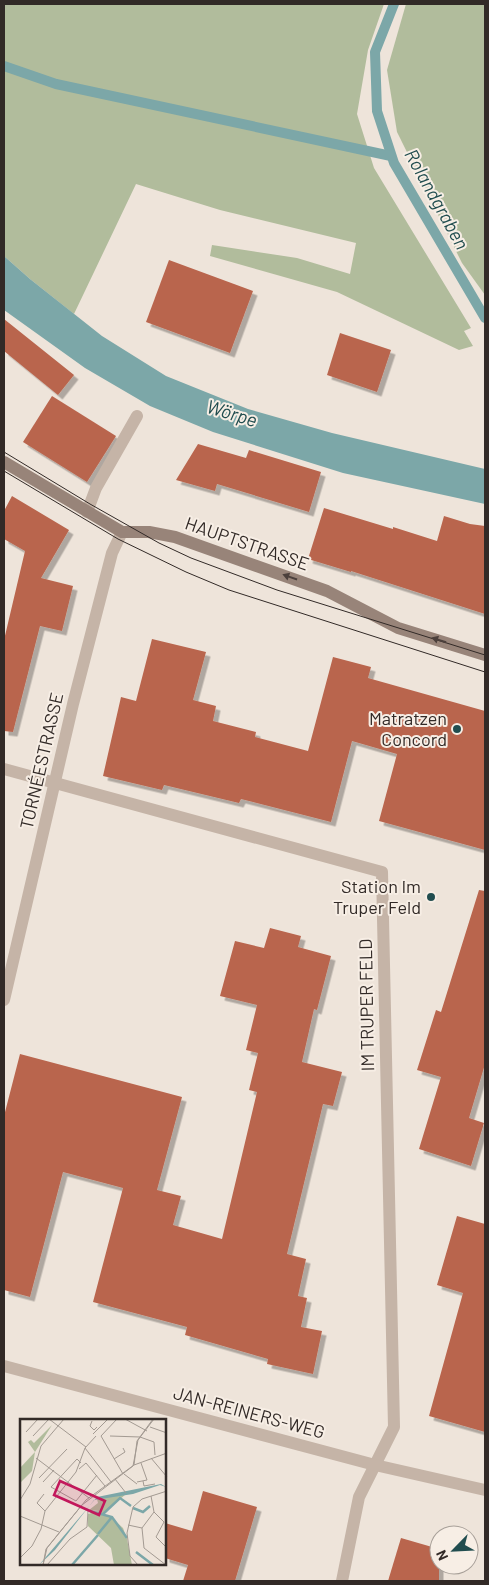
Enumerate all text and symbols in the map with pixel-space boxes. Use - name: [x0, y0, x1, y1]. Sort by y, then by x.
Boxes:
- water label: Rolandgraben: [400, 144, 475, 253]
- water label: Wörpe: [204, 394, 260, 431]
- street label: HAUPTSTRASSE: [183, 512, 312, 575]
- one-way arrow: [282, 573, 297, 580]
- one-way arrow: [431, 636, 446, 644]
- street label: TORNÉESTRASSE: [15, 690, 67, 831]
- place label: Matratzen Concord: [369, 707, 447, 750]
- marker: Matratzen Concord: [451, 723, 463, 735]
- place label: Station Im Truper Feld: [333, 875, 421, 918]
- marker: Station Im Truper Feld: [425, 891, 437, 903]
- street label: IM TRUPER FELD: [354, 938, 378, 1072]
- street label: JAN-REINERS-WEG: [171, 1381, 327, 1443]
- inset map: [20, 1419, 166, 1565]
- north arrow: [429, 1525, 479, 1575]
- text: N: [432, 1548, 451, 1563]

